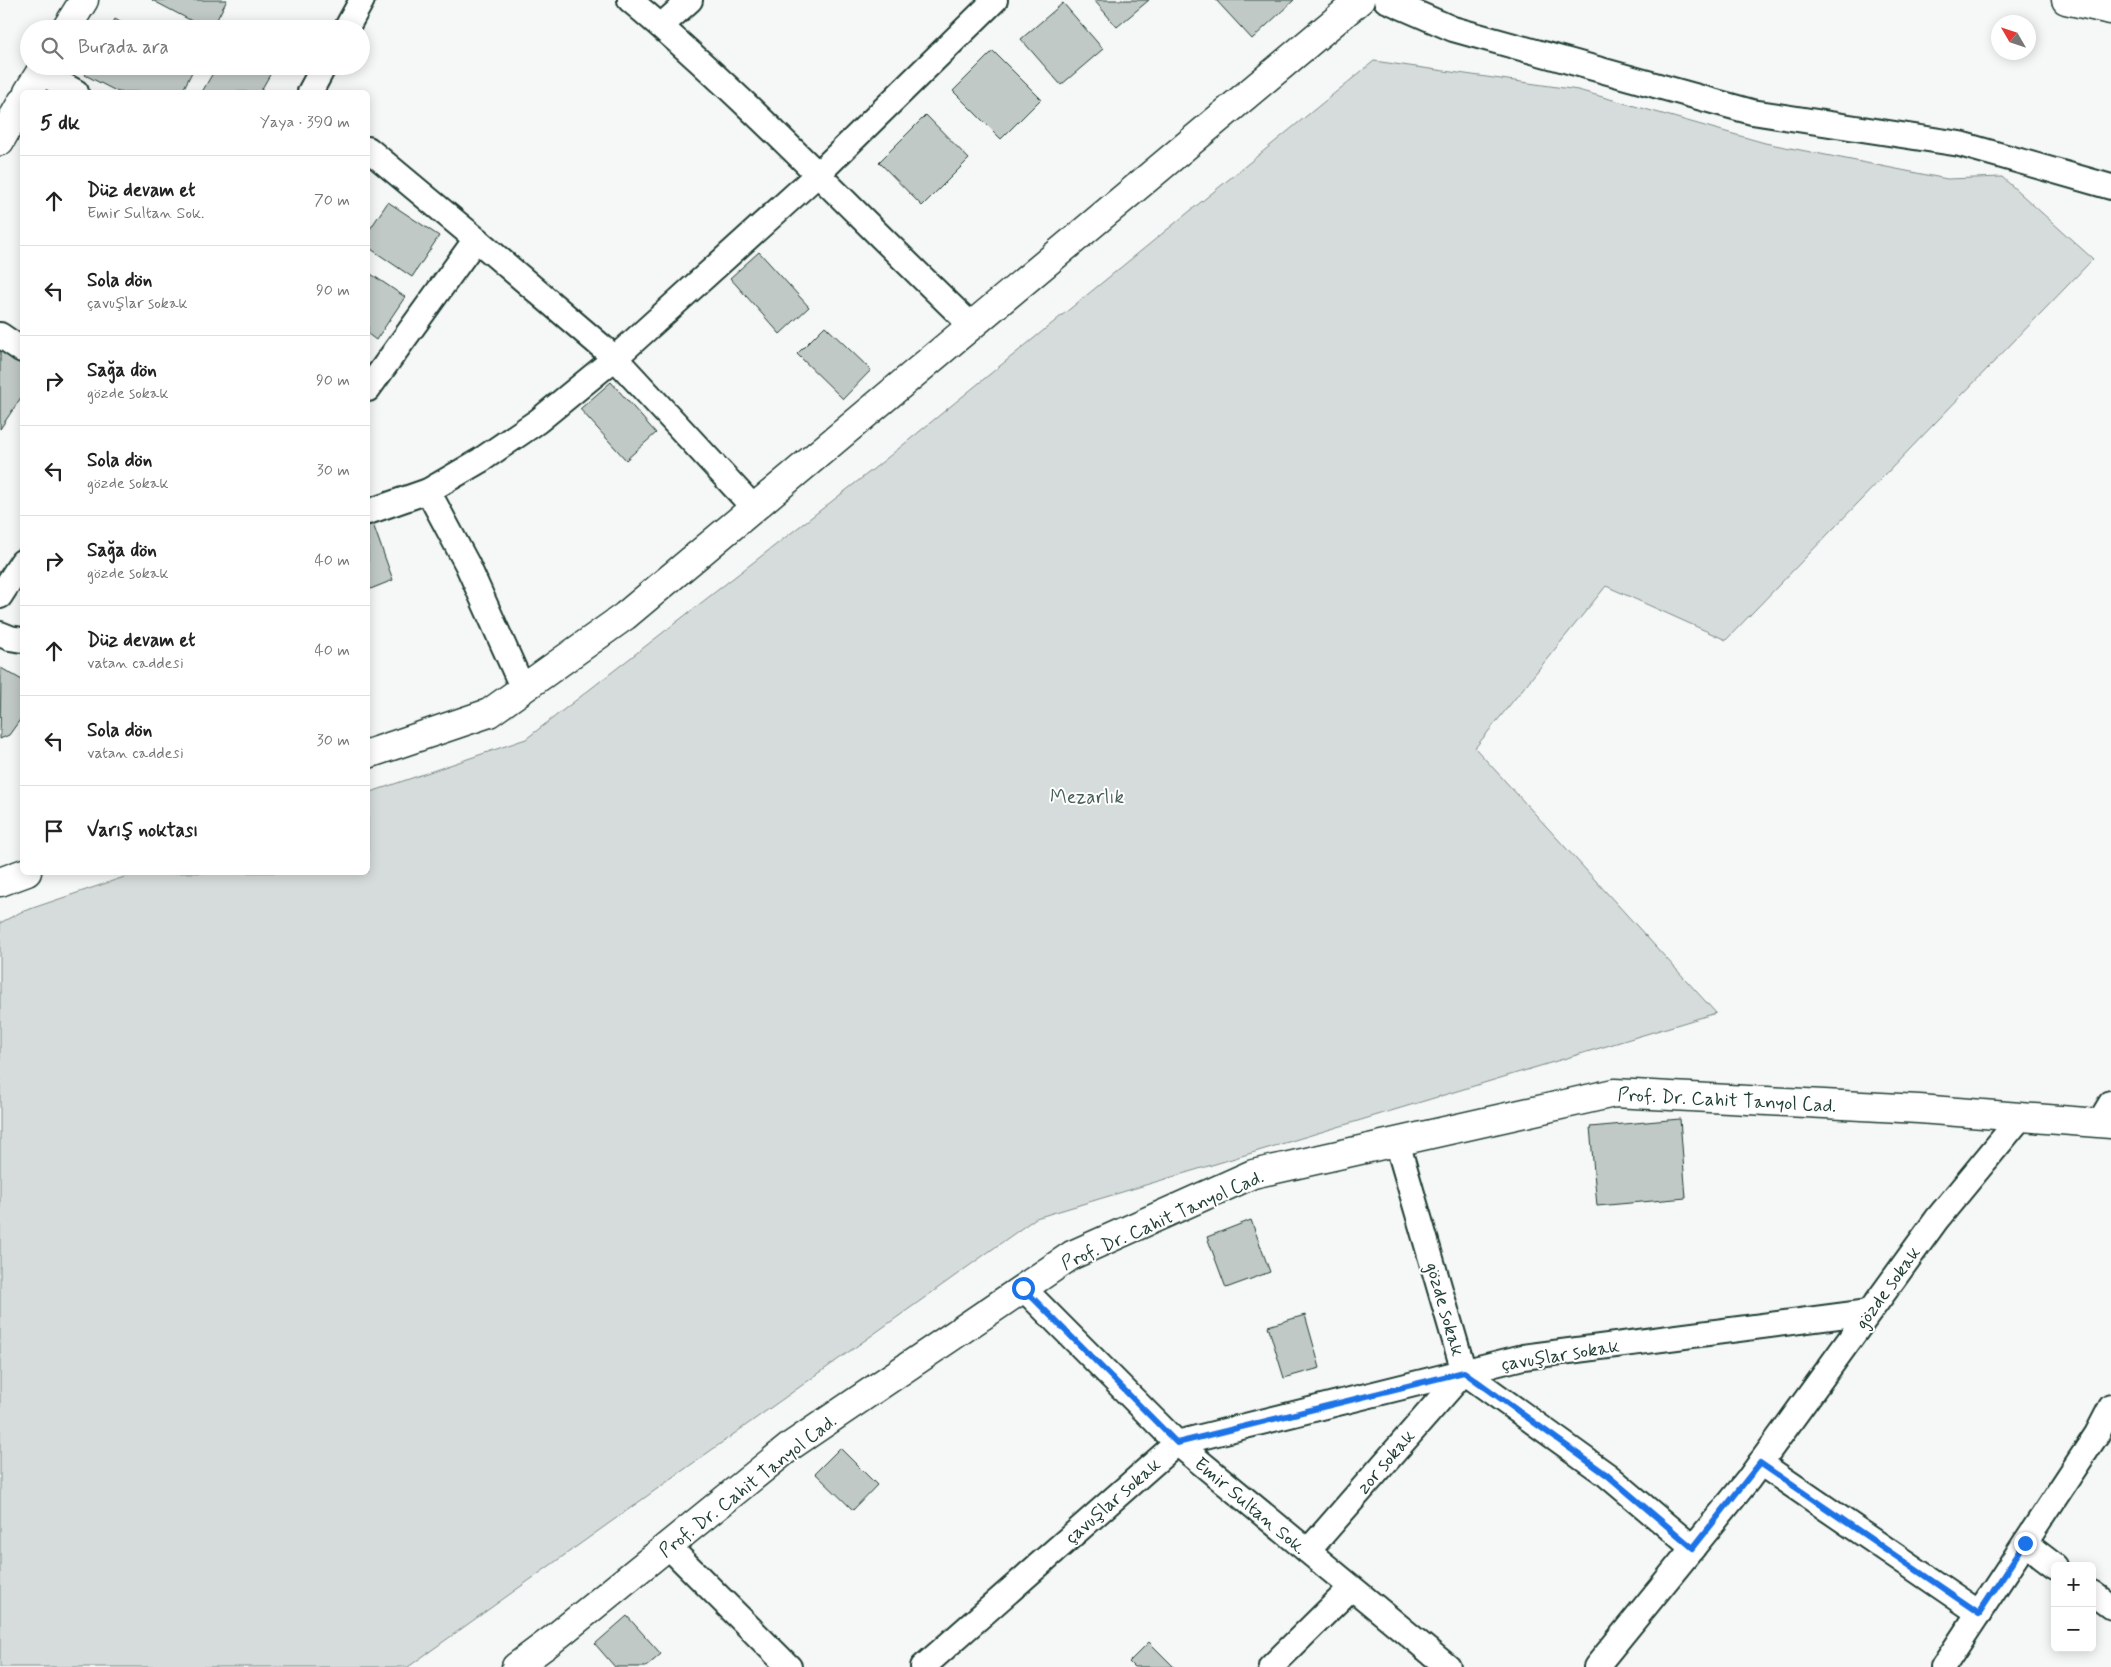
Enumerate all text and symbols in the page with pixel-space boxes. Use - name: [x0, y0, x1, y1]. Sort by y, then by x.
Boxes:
- north arrow: [1991, 15, 2036, 60]
- search box: [20, 20, 370, 75]
- icon: search: [38, 34, 66, 62]
- text: Burada ara: [78, 35, 169, 60]
- text: 5 dk: [40, 109, 80, 137]
- text: Yaya · 390 m: [260, 112, 350, 133]
- text: Düz devam et: [87, 178, 195, 203]
- icon: ahead: [40, 187, 68, 215]
- text: 70 m: [314, 190, 350, 211]
- text: Emir Sultan Sok.: [87, 203, 204, 224]
- text: Sola dön: [87, 268, 152, 293]
- icon: left: [40, 277, 68, 305]
- text: 90 m: [316, 280, 350, 301]
- text: çavuşlar sokak: [87, 293, 188, 314]
- text: Sağa dön: [87, 358, 157, 383]
- icon: right: [40, 367, 68, 395]
- text: 90 m: [316, 370, 350, 391]
- text: gözde sokak: [87, 383, 168, 404]
- text: Sola dön: [87, 448, 152, 473]
- icon: left: [40, 457, 68, 485]
- text: 30 m: [317, 460, 350, 481]
- text: gözde sokak: [87, 473, 168, 494]
- text: Sağa dön: [87, 538, 157, 563]
- icon: right: [40, 547, 68, 575]
- text: 40 m: [314, 550, 350, 571]
- text: gözde sokak: [87, 563, 168, 584]
- text: Düz devam et: [87, 628, 195, 653]
- icon: ahead: [40, 637, 68, 665]
- text: 40 m: [314, 640, 350, 661]
- text: vatan caddesi: [87, 653, 184, 674]
- text: Sola dön: [87, 718, 152, 743]
- icon: left: [40, 727, 68, 755]
- text: 30 m: [317, 730, 350, 751]
- text: vatan caddesi: [87, 743, 184, 764]
- park label: Mezarlık: [1050, 785, 1124, 810]
- icon: arrive: [40, 817, 68, 845]
- text: Varış noktası: [87, 818, 198, 843]
- street label: Prof. Dr. Cahit Tanyol Cad.: [1617, 1082, 1837, 1119]
- street label: Prof. Dr. Cahit Tanyol Cad.: [1057, 1164, 1268, 1276]
- street label: gözde sokak: [1850, 1241, 1928, 1335]
- street label: gözde sokak: [1418, 1259, 1470, 1360]
- route start: [1012, 1277, 1035, 1300]
- street label: çavuşlar sokak: [1499, 1334, 1621, 1377]
- street label: Prof. Dr. Cahit Tanyol Cad.: [654, 1409, 842, 1563]
- street label: zor sokak: [1351, 1424, 1421, 1499]
- street label: çavuşlar sokak: [1060, 1452, 1166, 1550]
- street label: Emir Sultan Sok.: [1189, 1452, 1311, 1561]
- route end: [2014, 1532, 2037, 1555]
- map controls: [2051, 1562, 2096, 1652]
- button: +: [2051, 1562, 2096, 1607]
- button: −: [2051, 1607, 2096, 1652]

